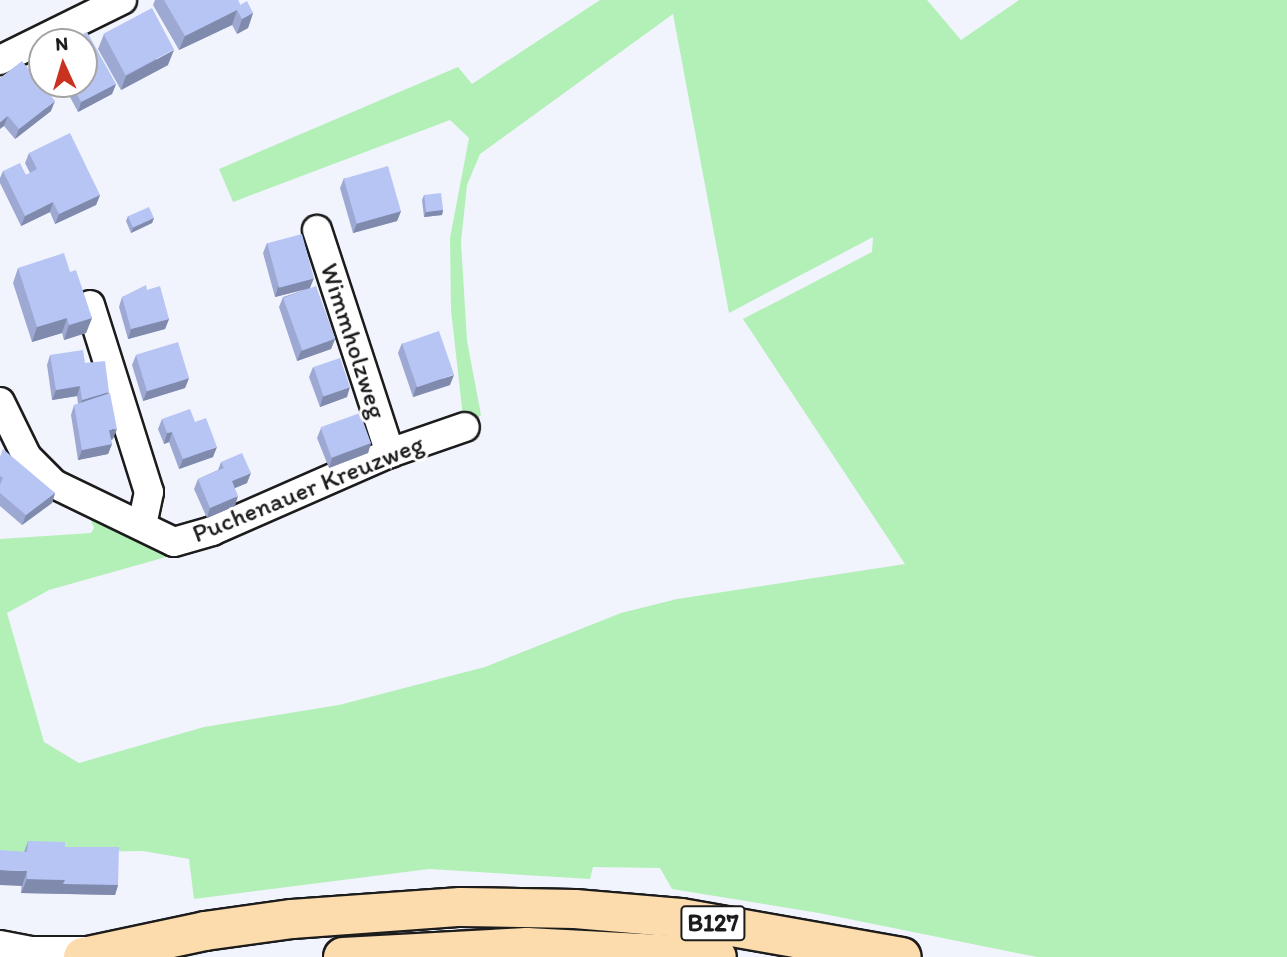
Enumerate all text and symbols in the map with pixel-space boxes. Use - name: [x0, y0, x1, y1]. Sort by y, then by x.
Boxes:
- north arrow: [28, 28, 98, 98]
- text: N: [54, 32, 69, 55]
- street label: Wimmholzweg: [313, 259, 393, 423]
- street label: Puchenauer Kreuzweg: [188, 428, 428, 550]
- road number: B127: [680, 903, 746, 944]

